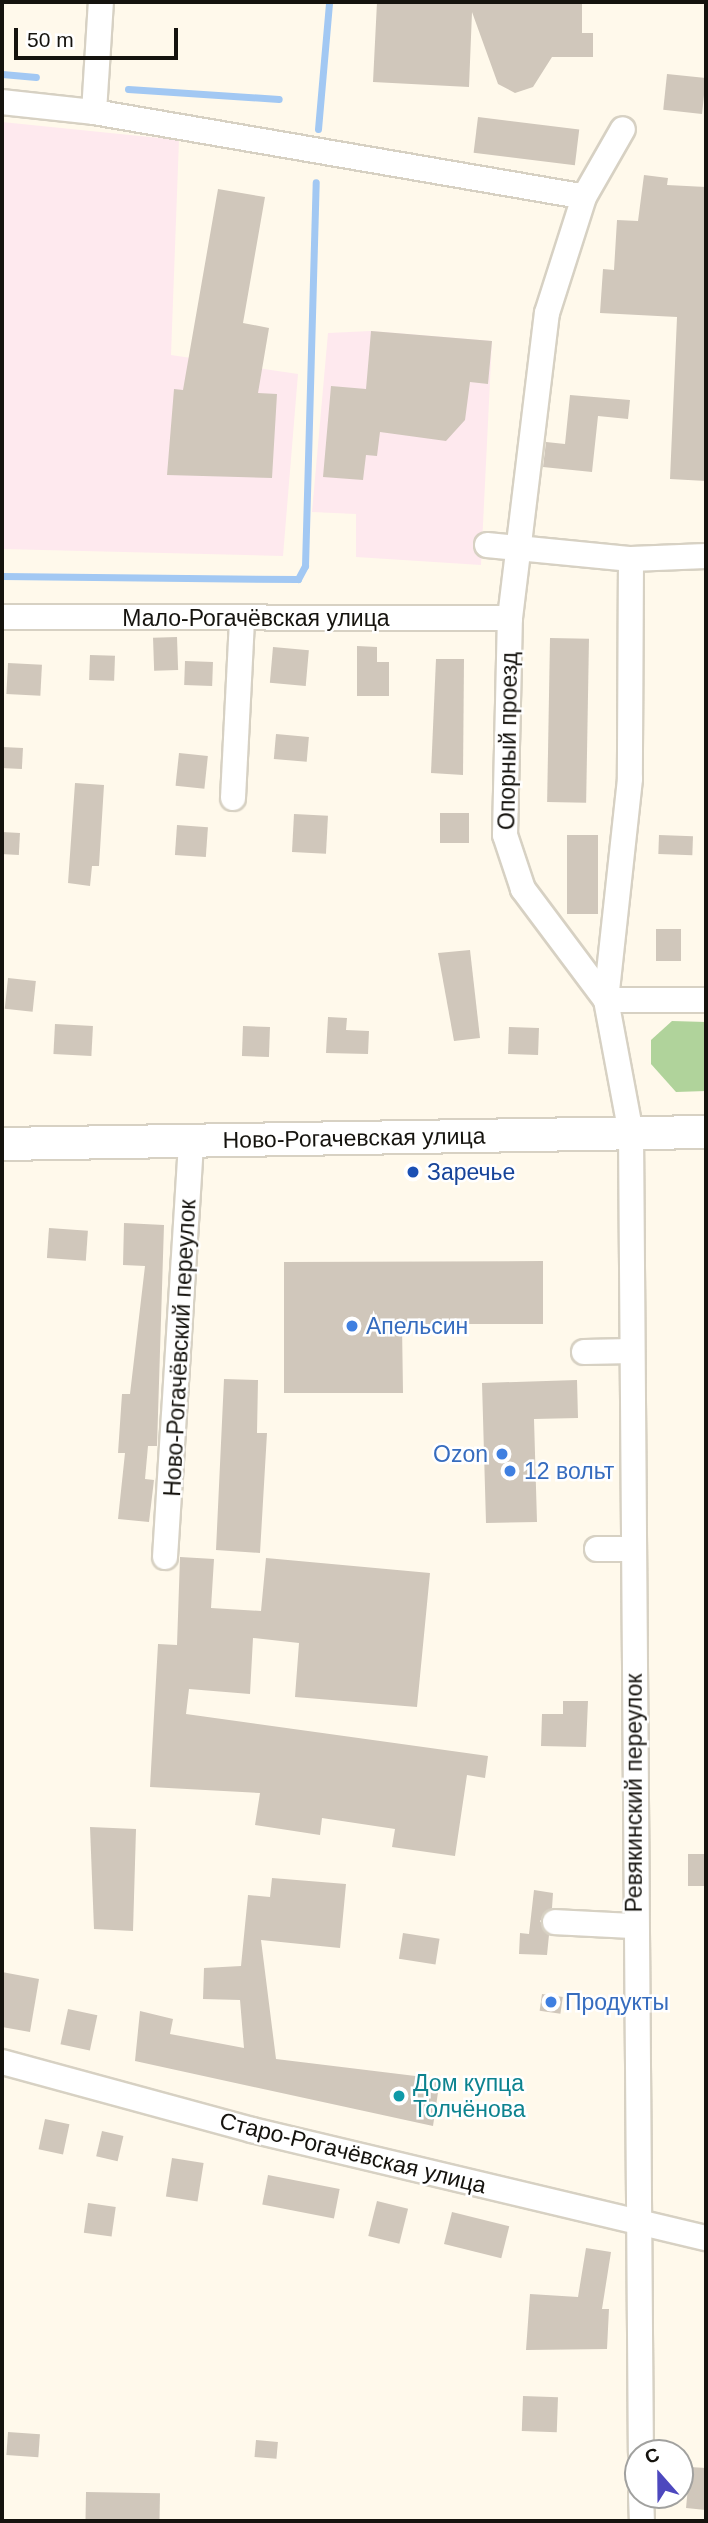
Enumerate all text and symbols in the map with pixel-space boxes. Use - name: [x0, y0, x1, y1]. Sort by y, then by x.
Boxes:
- scale bar: [18, 14, 182, 58]
- text: 50 m: [27, 28, 74, 51]
- street label: Мало-Рогачёвская улица: [122, 604, 390, 632]
- street label: Опорный проезд: [493, 652, 523, 830]
- street label: Ново-Рогачевская улица: [222, 1122, 486, 1154]
- place label: Заречье: [427, 1158, 515, 1186]
- marker: Заречье: [405, 1164, 421, 1180]
- street label: Ново-Рогачёвский переулок: [158, 1199, 202, 1497]
- place label: Апельсин: [366, 1312, 468, 1340]
- marker: Апельсин: [344, 1318, 360, 1334]
- place label: Ozon: [433, 1440, 488, 1468]
- marker: Ozon: [494, 1446, 510, 1462]
- place label: 12 вольт: [524, 1457, 614, 1485]
- marker: 12 вольт: [502, 1463, 518, 1479]
- street label: Ревякинский переулок: [620, 1674, 648, 1912]
- place label: Продукты: [565, 1988, 669, 2016]
- marker: Продукты: [543, 1994, 559, 2010]
- place label: Дом купца Толчёнова: [413, 2069, 525, 2123]
- marker: Дом купца Толчёнова: [391, 2088, 407, 2104]
- street label: Старо-Рогачёвская улица: [217, 2106, 489, 2200]
- north arrow: [624, 2439, 694, 2509]
- text: С: [642, 2444, 662, 2468]

